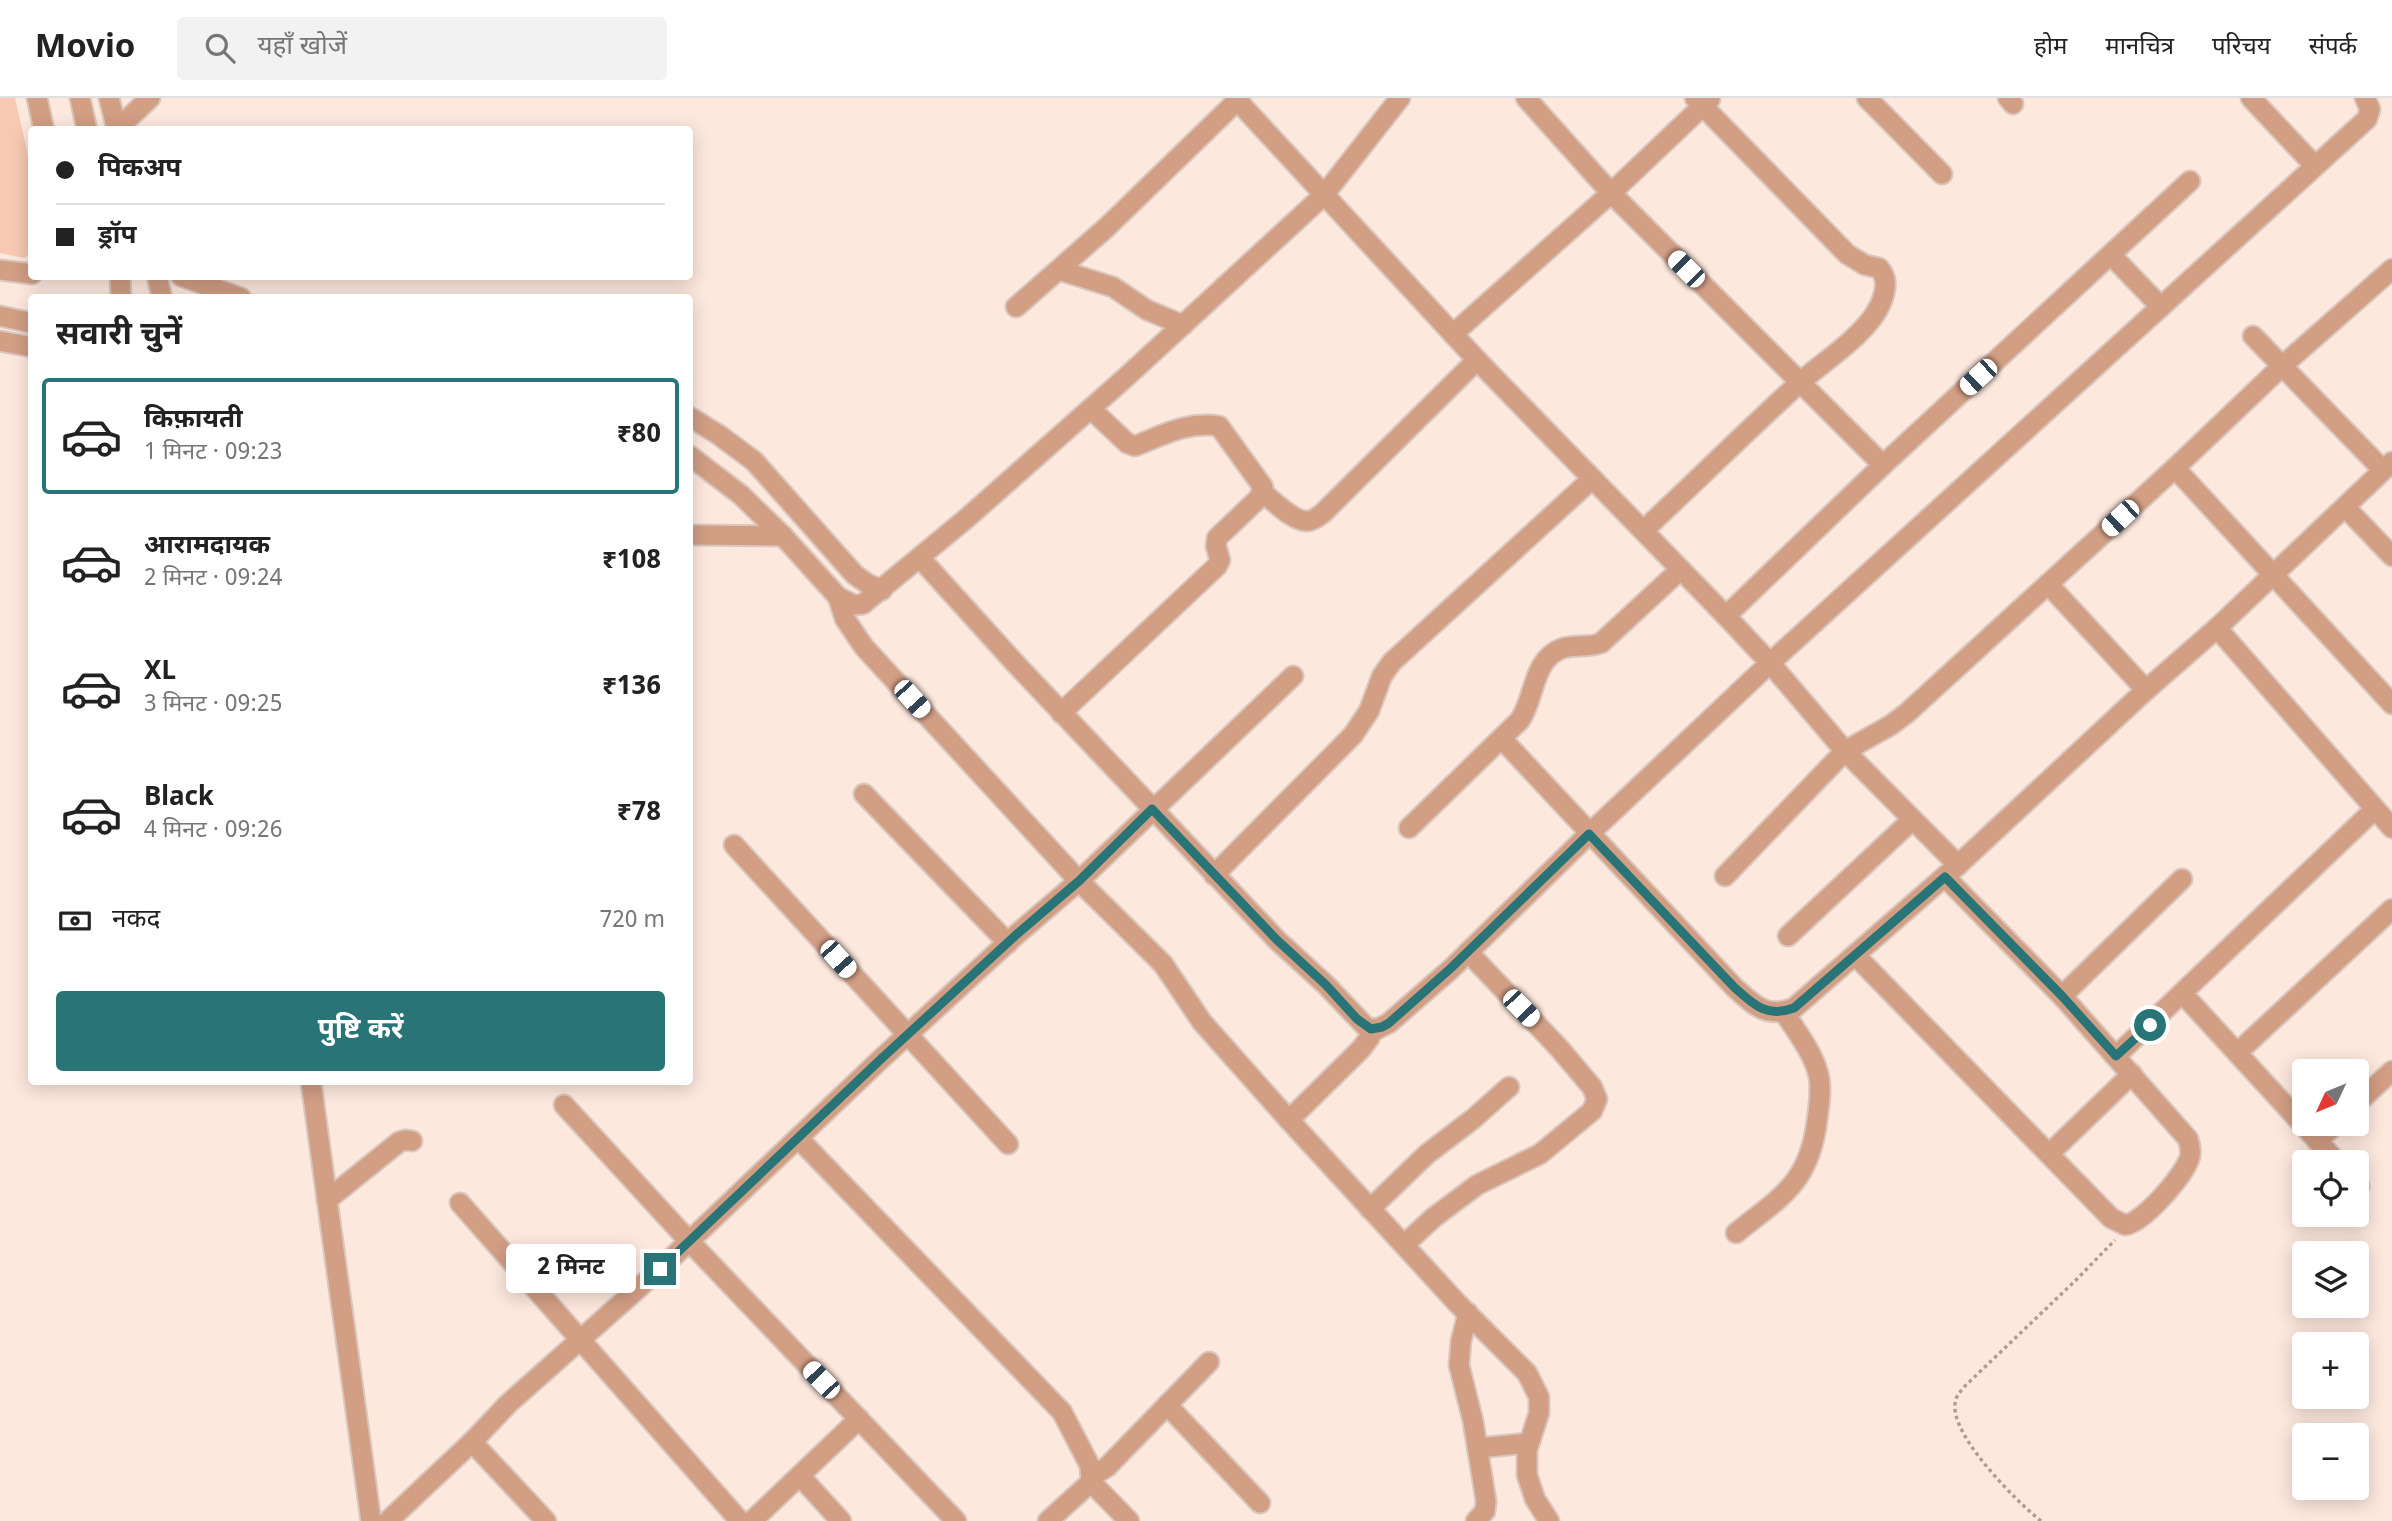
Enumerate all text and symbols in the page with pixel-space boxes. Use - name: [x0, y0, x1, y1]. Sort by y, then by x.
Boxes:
- search box: [177, 17, 667, 80]
- text: Movio: [35, 27, 135, 70]
- icon: search: [201, 29, 239, 67]
- text: यहाँ खोजें: [257, 31, 347, 65]
- text: होम: [2034, 32, 2067, 64]
- text: मानचित्र: [2105, 32, 2174, 64]
- text: परिचय: [2212, 32, 2271, 64]
- text: संपर्क: [2309, 32, 2357, 64]
- text: पिकअप: [98, 153, 181, 187]
- text: ड्रॉप: [98, 220, 136, 254]
- car: [1664, 247, 1709, 291]
- text: सवारी चुनें: [56, 315, 182, 357]
- car: [1956, 355, 2001, 399]
- text: किफ़ायती: [144, 404, 243, 438]
- icon: car: [60, 405, 123, 468]
- text: ₹80: [617, 419, 661, 453]
- text: 1 मिनट · 09:23: [144, 438, 282, 468]
- car: [2098, 496, 2143, 540]
- text: आरामदायक: [144, 530, 270, 564]
- icon: car: [60, 531, 123, 594]
- text: ₹108: [602, 545, 661, 579]
- text: 2 मिनट · 09:24: [144, 564, 282, 594]
- text: XL: [144, 656, 176, 690]
- icon: car: [60, 657, 123, 720]
- text: ₹136: [602, 671, 661, 705]
- car: [891, 676, 934, 722]
- text: 3 मिनट · 09:25: [144, 690, 282, 720]
- text: Black: [144, 782, 214, 816]
- icon: car: [60, 783, 123, 846]
- text: ₹78: [617, 797, 661, 831]
- text: 4 मिनट · 09:26: [144, 816, 282, 846]
- icon: cash: [56, 902, 94, 940]
- text: नकद: [112, 904, 160, 938]
- text: 720 m: [599, 906, 665, 936]
- car: [817, 936, 860, 982]
- car: [1499, 986, 1544, 1030]
- button: पुष्टि करें: [56, 991, 665, 1071]
- route start: [2134, 1009, 2166, 1041]
- north arrow: [2292, 1059, 2370, 1136]
- map controls: [2292, 1059, 2369, 1500]
- button: locate: [2292, 1150, 2369, 1227]
- button: layers: [2292, 1241, 2369, 1318]
- callout: 2 मिनट: [506, 1244, 636, 1294]
- text: 2 मिनट: [537, 1253, 605, 1283]
- route end: [644, 1253, 676, 1285]
- button: +: [2292, 1332, 2369, 1409]
- car: [799, 1358, 844, 1402]
- button: −: [2292, 1423, 2369, 1500]

